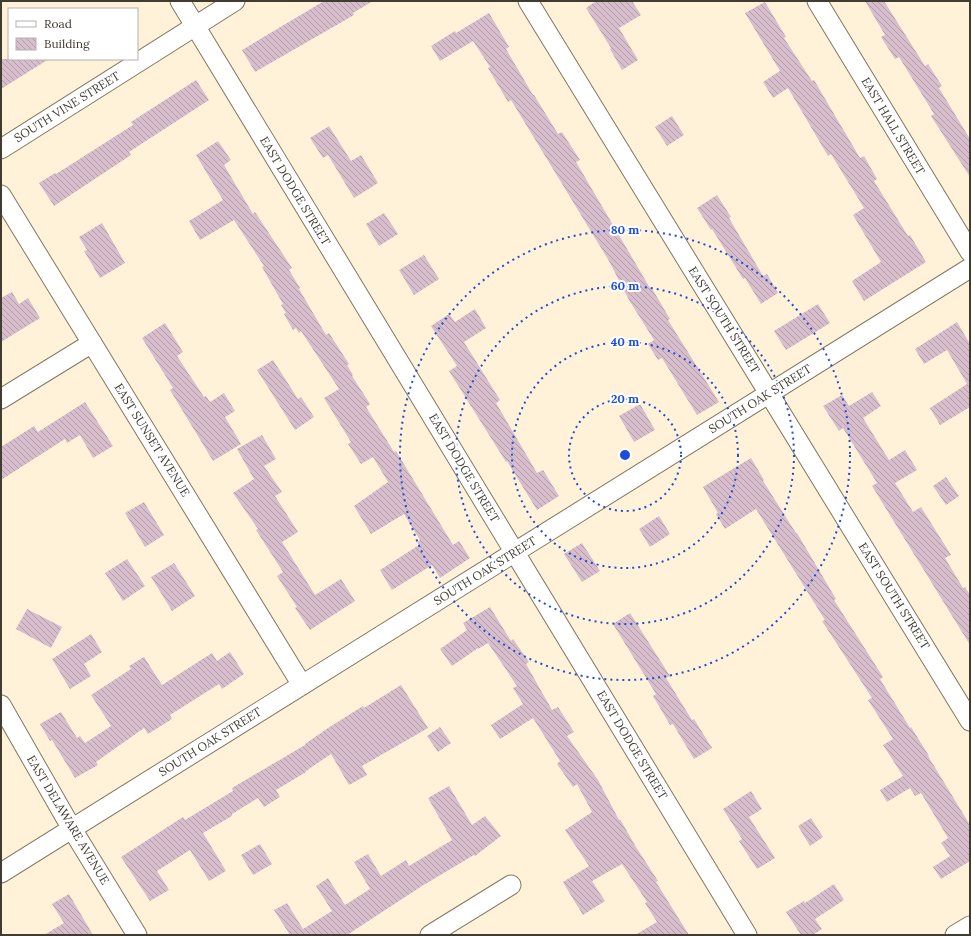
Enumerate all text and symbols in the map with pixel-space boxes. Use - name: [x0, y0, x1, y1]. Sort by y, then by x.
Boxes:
- legend: [8, 8, 138, 60]
- text: Road: [44, 16, 72, 31]
- text: Building: [44, 36, 90, 51]
- street label: SOUTH VINE STREET: [11, 68, 123, 145]
- street label: EAST HALL STREET: [858, 74, 929, 178]
- street label: EAST DODGE STREET: [257, 134, 334, 248]
- text: 80 m: [611, 222, 639, 237]
- street label: EAST SOUTH STREET: [686, 264, 763, 376]
- text: 60 m: [611, 278, 639, 293]
- text: 40 m: [611, 334, 639, 349]
- street label: SOUTH OAK STREET: [706, 361, 814, 436]
- street label: EAST SUNSET AVENUE: [111, 380, 193, 499]
- text: 20 m: [611, 391, 639, 406]
- street label: EAST DODGE STREET: [426, 411, 503, 525]
- centre of rings: [618, 448, 632, 462]
- street label: SOUTH OAK STREET: [431, 533, 539, 608]
- street label: EAST SOUTH STREET: [856, 540, 933, 652]
- street label: EAST DODGE STREET: [594, 688, 671, 802]
- street label: SOUTH OAK STREET: [156, 704, 264, 779]
- street label: EAST DELAWARE AVENUE: [24, 752, 113, 887]

